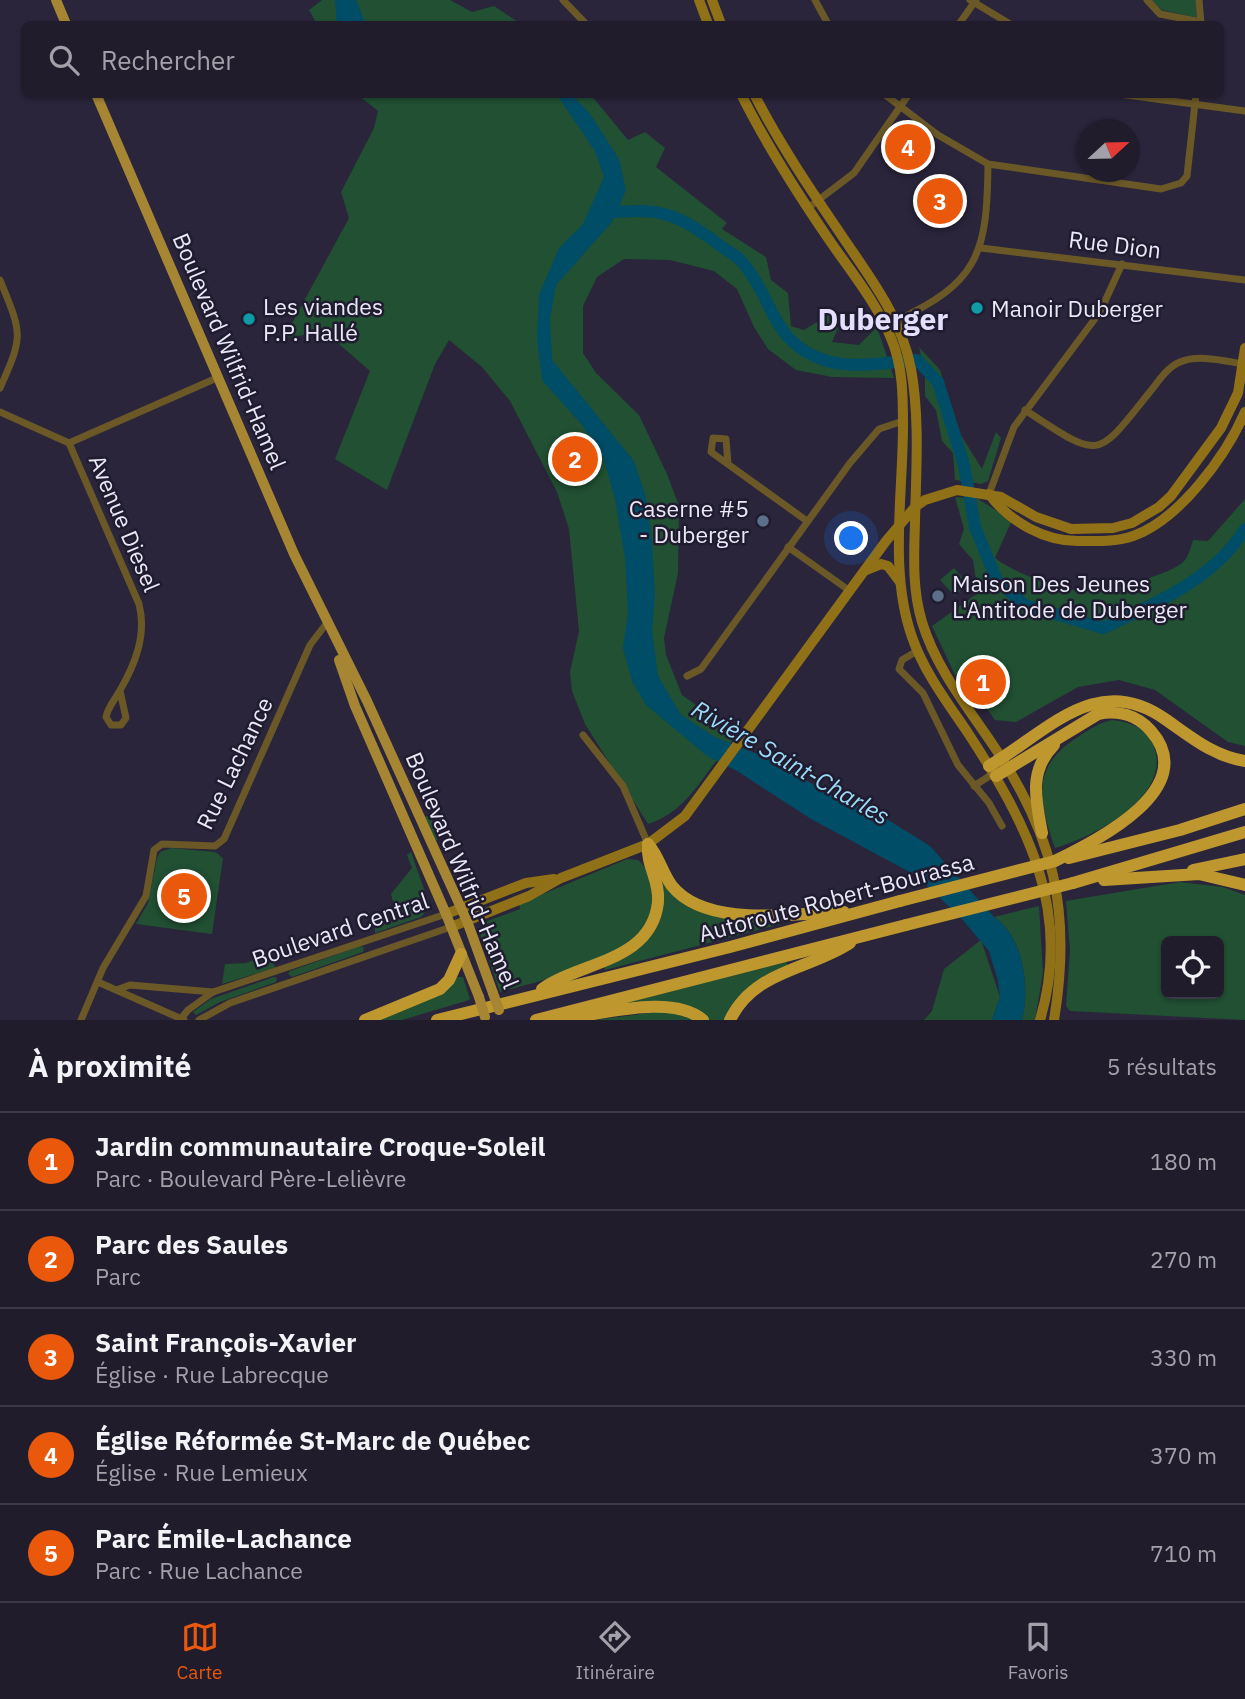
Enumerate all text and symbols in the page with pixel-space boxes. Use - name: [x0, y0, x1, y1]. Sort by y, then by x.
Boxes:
- search box: [21, 21, 1224, 98]
- icon: search: [45, 41, 83, 79]
- text: Rechercher: [101, 43, 235, 77]
- north arrow: [1077, 119, 1140, 182]
- pin: 4: [885, 121, 931, 173]
- pin: 3: [917, 175, 963, 227]
- street label: Rue Dion: [1067, 223, 1163, 265]
- street label: Boulevard Wilfrid-Hamel: [167, 228, 293, 474]
- place label: Les viandes P.P. Hallé: [263, 291, 383, 347]
- place label: Manoir Duberger: [991, 293, 1164, 323]
- district label: Duberger: [818, 299, 948, 338]
- marker: Manoir Duberger: [969, 300, 985, 316]
- marker: Les viandes P.P. Hallé: [241, 311, 257, 327]
- pin: 2: [552, 433, 598, 485]
- street label: Avenue Diesel: [83, 450, 167, 596]
- place label: Caserne #5 - Duberger: [629, 493, 750, 549]
- marker: Caserne #5 - Duberger: [755, 513, 771, 529]
- your location: [834, 521, 868, 555]
- place label: Maison Des Jeunes L'Antitode de Duberger: [952, 568, 1188, 624]
- marker: Maison Des Jeunes L'Antitode de Duberger: [930, 588, 946, 604]
- pin: 1: [960, 656, 1006, 708]
- street label: Rue Lachance: [189, 692, 279, 834]
- water label: Rivière Saint-Charles: [686, 692, 896, 832]
- street label: Boulevard Wilfrid-Hamel: [400, 747, 526, 993]
- street label: Autoroute Robert-Bourassa: [695, 846, 977, 948]
- pin: 5: [161, 870, 207, 922]
- street label: Boulevard Central: [248, 885, 432, 973]
- map controls: [1161, 936, 1224, 999]
- button: locate: [1161, 936, 1224, 999]
- text: À proximité: [28, 1046, 191, 1085]
- text: 5 résultats: [1107, 1051, 1217, 1081]
- text: Jardin communautaire Croque-Soleil: [95, 1129, 545, 1163]
- text: 1: [44, 1146, 58, 1176]
- text: 180 m: [1150, 1146, 1217, 1176]
- text: Parc · Boulevard Père-Lelièvre: [95, 1163, 406, 1193]
- text: Parc des Saules: [95, 1227, 288, 1261]
- text: 2: [44, 1244, 58, 1274]
- text: 270 m: [1150, 1244, 1217, 1274]
- text: Parc: [95, 1261, 141, 1291]
- text: Saint François-Xavier: [95, 1325, 357, 1359]
- text: 3: [44, 1342, 58, 1372]
- text: 330 m: [1150, 1342, 1217, 1372]
- text: Église · Rue Labrecque: [95, 1359, 329, 1389]
- text: Église Réformée St-Marc de Québec: [95, 1423, 530, 1457]
- text: 4: [44, 1440, 58, 1470]
- text: 370 m: [1150, 1440, 1217, 1470]
- text: Église · Rue Lemieux: [95, 1457, 308, 1487]
- text: Parc Émile-Lachance: [95, 1521, 352, 1555]
- text: 5: [44, 1538, 58, 1568]
- text: 710 m: [1150, 1538, 1217, 1568]
- text: Parc · Rue Lachance: [95, 1555, 303, 1585]
- tab: Carte: [176, 1618, 223, 1684]
- tab: Itinéraire: [575, 1618, 655, 1684]
- tab: Favoris: [1008, 1618, 1068, 1684]

